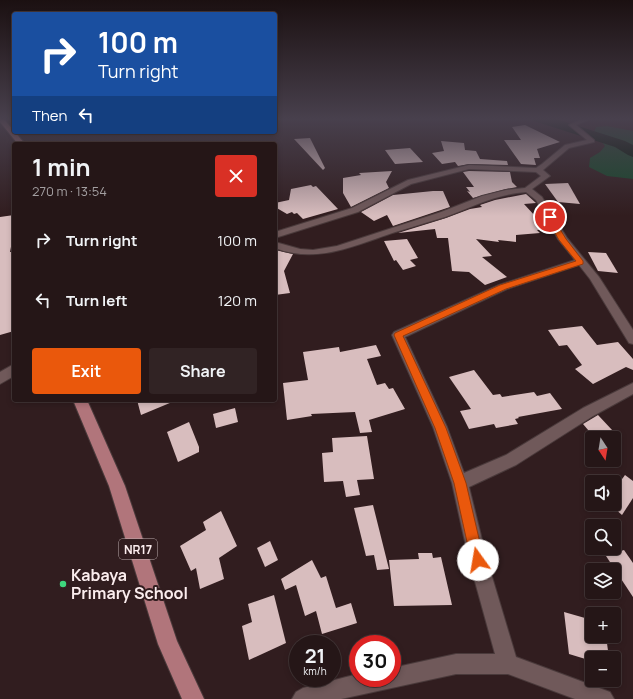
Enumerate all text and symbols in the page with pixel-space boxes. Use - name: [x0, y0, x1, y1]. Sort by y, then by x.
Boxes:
- text: 100 m: [98, 23, 178, 61]
- icon: right: [32, 28, 84, 80]
- text: Turn right: [98, 59, 179, 83]
- icon: left: [75, 104, 97, 126]
- text: Then: [32, 105, 67, 126]
- text: 1 min: [32, 150, 91, 183]
- button: close: [215, 155, 257, 197]
- text: 270 m · 13:54: [32, 182, 107, 200]
- pin: [533, 200, 567, 234]
- icon: arrive: [539, 206, 561, 228]
- icon: right: [32, 229, 54, 251]
- text: Turn right: [66, 230, 137, 251]
- text: 100 m: [217, 230, 257, 251]
- icon: left: [32, 289, 54, 311]
- text: Turn left: [66, 290, 128, 311]
- text: 120 m: [218, 290, 257, 311]
- button: Exit: [32, 348, 141, 394]
- button: Share: [149, 348, 257, 394]
- north arrow: [585, 431, 621, 467]
- map controls: [585, 431, 621, 687]
- button: sound: [585, 475, 621, 511]
- button: search: [585, 519, 621, 555]
- road number: NR17: [119, 539, 157, 559]
- position arrow: [457, 539, 499, 581]
- button: layers: [585, 563, 621, 599]
- place label: Kabaya Primary School: [71, 564, 188, 604]
- marker: Kabaya Primary School: [58, 579, 68, 589]
- button: +: [585, 607, 621, 643]
- speed limit sign: 30: [349, 635, 401, 687]
- text: 21: [305, 642, 325, 669]
- button: −: [585, 651, 621, 687]
- text: km/h: [303, 664, 327, 678]

